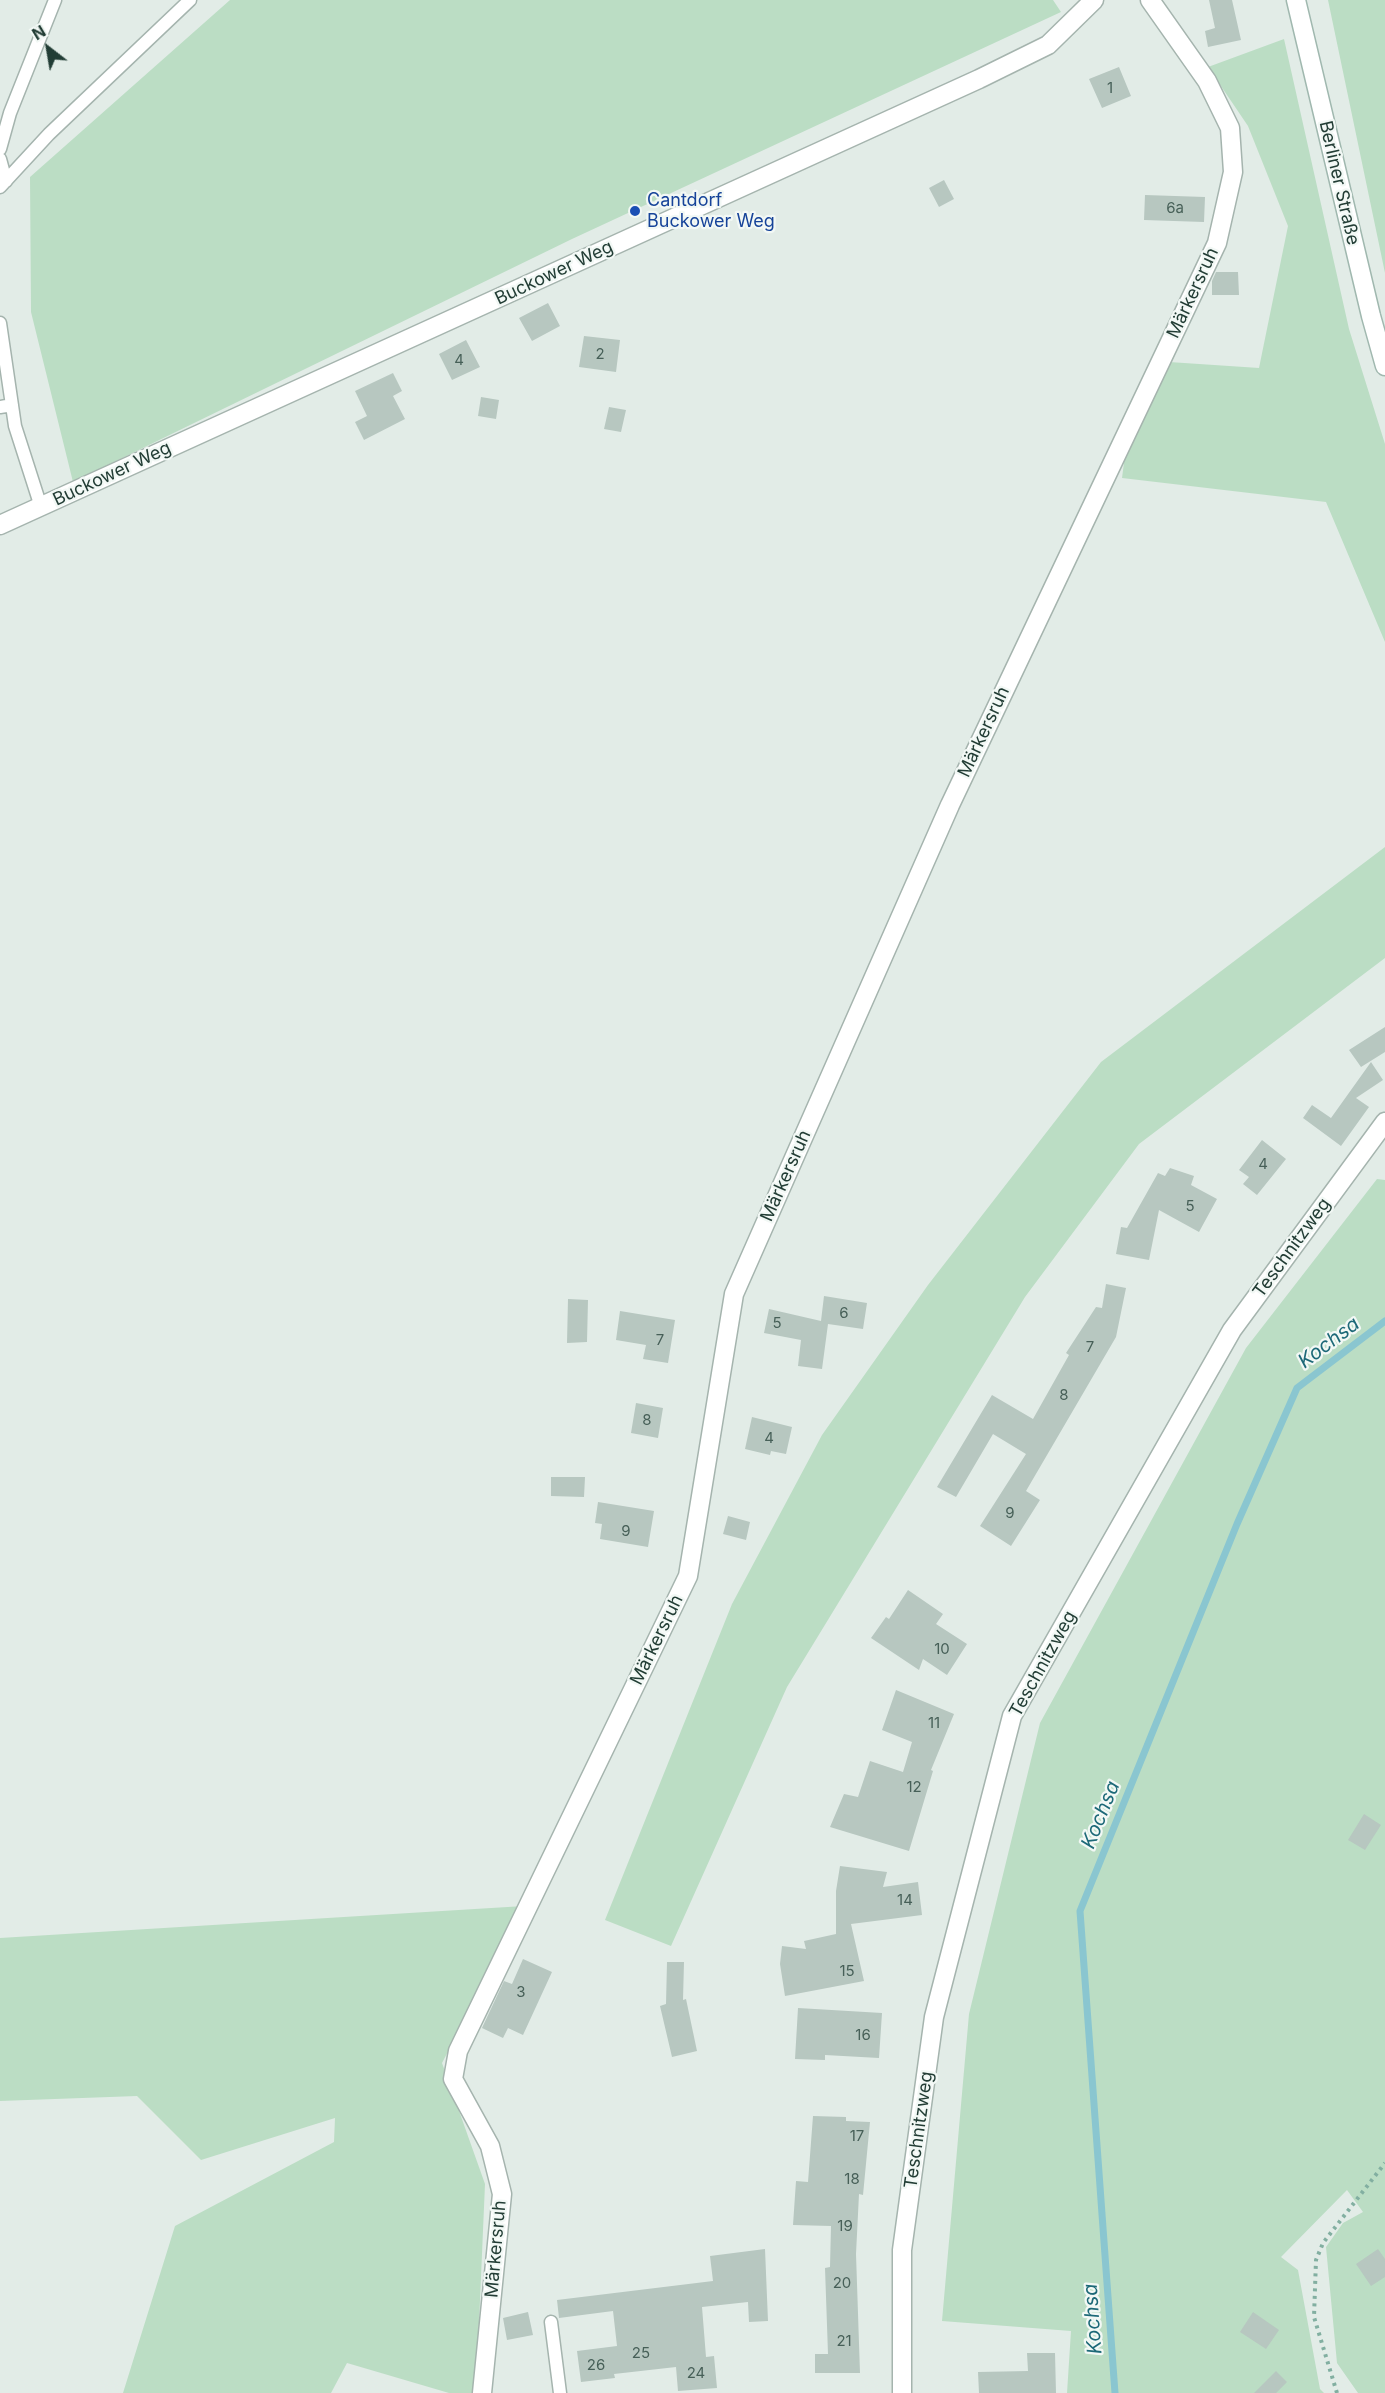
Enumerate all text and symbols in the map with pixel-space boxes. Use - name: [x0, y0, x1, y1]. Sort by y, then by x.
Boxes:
- north arrow: [18, 18, 78, 78]
- text: N: [28, 21, 49, 44]
- house number: 1: [1107, 79, 1113, 97]
- street label: Berliner Straße: [1314, 119, 1364, 247]
- place label: Cantdorf Buckower Weg: [647, 190, 775, 232]
- house number: 6a: [1166, 199, 1184, 217]
- marker: Cantdorf Buckower Weg: [628, 204, 642, 218]
- street label: Buckower Weg: [492, 236, 616, 310]
- street label: Märkersruh: [1163, 244, 1223, 342]
- house number: 2: [595, 345, 605, 363]
- house number: 4: [454, 351, 464, 369]
- street label: Buckower Weg: [50, 437, 174, 511]
- street label: Märkersruh: [954, 683, 1014, 781]
- street label: Märkersruh: [756, 1127, 816, 1225]
- house number: 4: [1258, 1155, 1268, 1173]
- street label: Teschnitzweg: [1249, 1194, 1335, 1302]
- house number: 5: [1185, 1197, 1195, 1215]
- house number: 6: [839, 1304, 849, 1322]
- water label: Kochsa: [1294, 1312, 1364, 1374]
- house number: 5: [772, 1314, 782, 1332]
- house number: 7: [656, 1331, 664, 1349]
- house number: 7: [1086, 1338, 1094, 1356]
- house number: 8: [1059, 1386, 1069, 1404]
- house number: 8: [642, 1411, 652, 1429]
- house number: 4: [764, 1429, 774, 1447]
- house number: 9: [1005, 1504, 1015, 1522]
- house number: 9: [621, 1522, 631, 1540]
- street label: Märkersruh: [626, 1591, 688, 1689]
- street label: Teschnitzweg: [1005, 1607, 1081, 1721]
- house number: 10: [934, 1640, 950, 1658]
- house number: 11: [928, 1714, 940, 1732]
- house number: 12: [906, 1778, 922, 1796]
- water label: Kochsa: [1077, 1778, 1125, 1852]
- house number: 14: [897, 1891, 913, 1909]
- house number: 15: [839, 1962, 855, 1980]
- house number: 3: [516, 1983, 526, 2001]
- house number: 16: [855, 2026, 871, 2044]
- street label: Teschnitzweg: [900, 2070, 938, 2190]
- house number: 17: [850, 2127, 864, 2145]
- house number: 18: [844, 2170, 860, 2188]
- street label: Märkersruh: [481, 2199, 511, 2299]
- house number: 19: [837, 2217, 853, 2235]
- house number: 20: [833, 2274, 851, 2292]
- water label: Kochsa: [1079, 2283, 1107, 2355]
- house number: 21: [836, 2332, 852, 2350]
- house number: 25: [632, 2344, 650, 2362]
- house number: 26: [587, 2356, 605, 2374]
- house number: 24: [687, 2364, 705, 2382]

